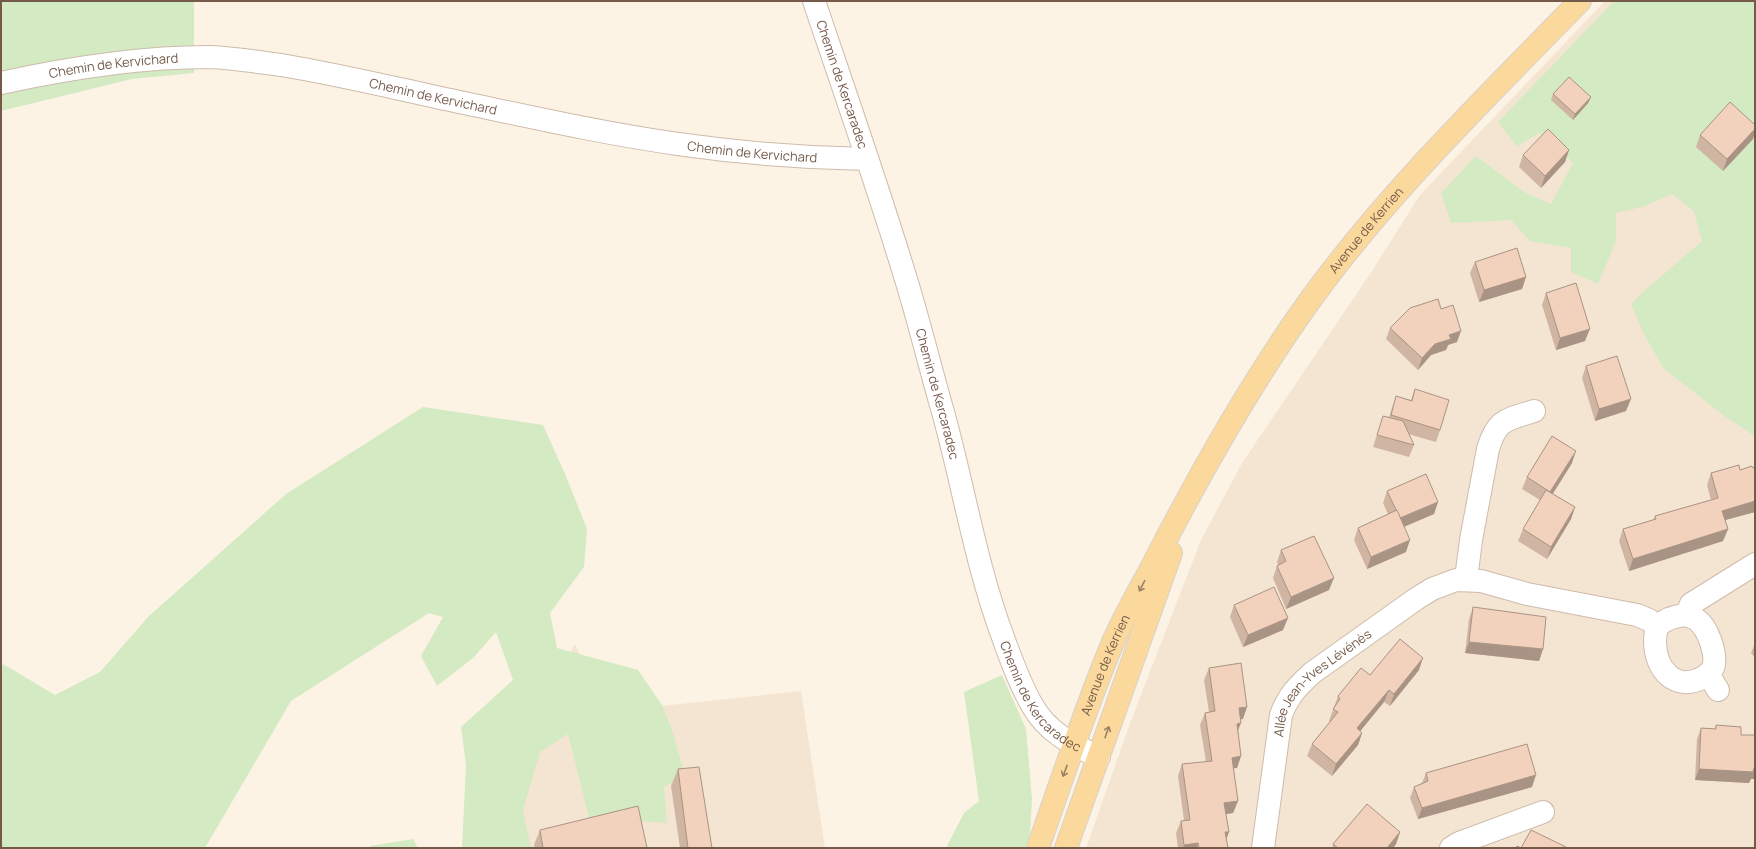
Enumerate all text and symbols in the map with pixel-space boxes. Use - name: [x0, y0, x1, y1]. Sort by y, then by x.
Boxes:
- street label: Chemin de Kercaradec: [812, 18, 872, 151]
- street label: Chemin de Kervichard: [47, 49, 179, 82]
- street label: Chemin de Kervichard: [368, 74, 499, 119]
- street label: Chemin de Kervichard: [686, 136, 818, 166]
- street label: Avenue de Kerrien: [1325, 183, 1407, 277]
- street label: Chemin de Kercaradec: [912, 326, 964, 461]
- one-way arrow: [1138, 580, 1145, 592]
- street label: Avenue de Kerrien: [1076, 611, 1134, 718]
- street label: Allée Jean-Yves Lévénès: [1269, 625, 1375, 738]
- street label: Chemin de Kercaradec: [996, 638, 1084, 756]
- one-way arrow: [1104, 727, 1112, 739]
- one-way arrow: [1061, 764, 1068, 777]

